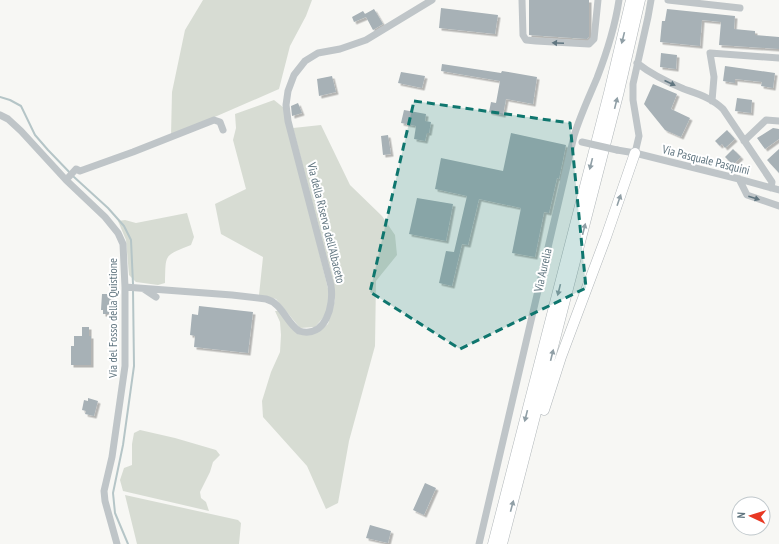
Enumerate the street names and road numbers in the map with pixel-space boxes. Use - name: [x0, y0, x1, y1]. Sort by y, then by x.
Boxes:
- street label: Via Pasquale Pasquini: [660, 141, 751, 178]
- street label: Via della Riserva dell'Albaceto: [304, 160, 349, 285]
- street label: Via Aurelia: [530, 246, 555, 294]
- street label: Via del Fosso della Quistione: [105, 258, 120, 379]

